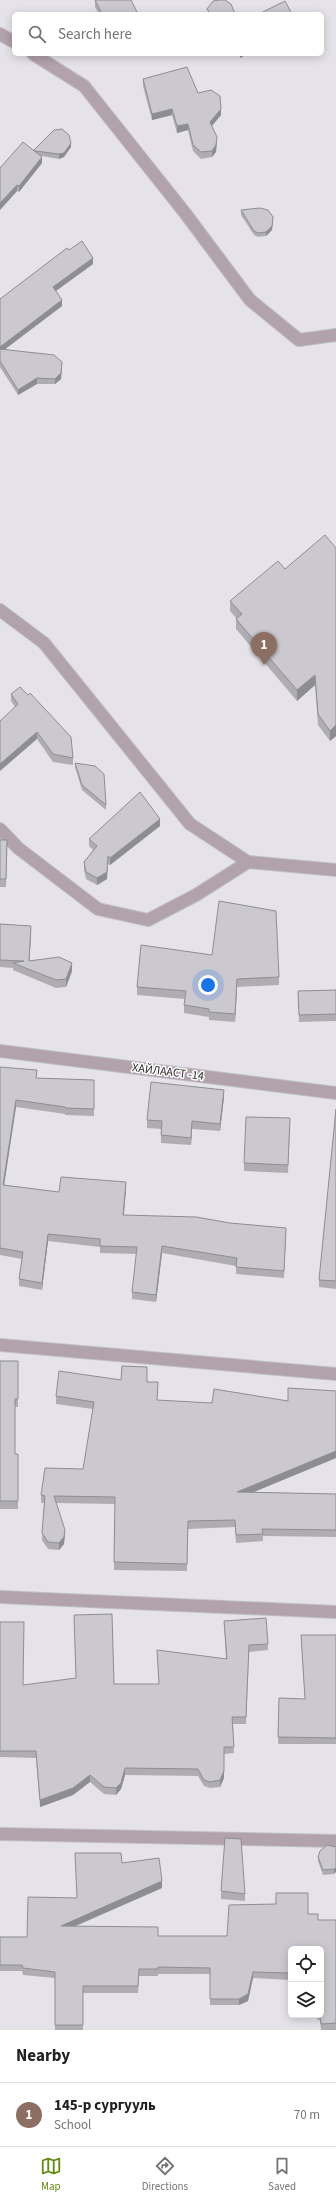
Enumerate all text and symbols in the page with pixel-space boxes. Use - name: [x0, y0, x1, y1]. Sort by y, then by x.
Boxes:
- search box: [12, 12, 324, 56]
- icon: search: [26, 23, 48, 45]
- text: Search here: [58, 24, 132, 45]
- pin: 1: [251, 632, 277, 665]
- your location: [198, 975, 218, 995]
- street label: ХАЙЛААСТ -14: [131, 1059, 205, 1085]
- map controls: [288, 1946, 324, 2018]
- button: locate: [288, 1946, 324, 1982]
- button: layers: [288, 1982, 324, 2018]
- text: Nearby: [16, 2044, 70, 2068]
- text: 145-р сургууль: [54, 2095, 156, 2116]
- text: 1: [26, 2106, 32, 2124]
- text: 70 m: [294, 2106, 320, 2124]
- text: School: [54, 2116, 91, 2134]
- tab: Map: [40, 2155, 62, 2194]
- tab: Directions: [142, 2155, 188, 2194]
- tab: Saved: [268, 2155, 296, 2194]

